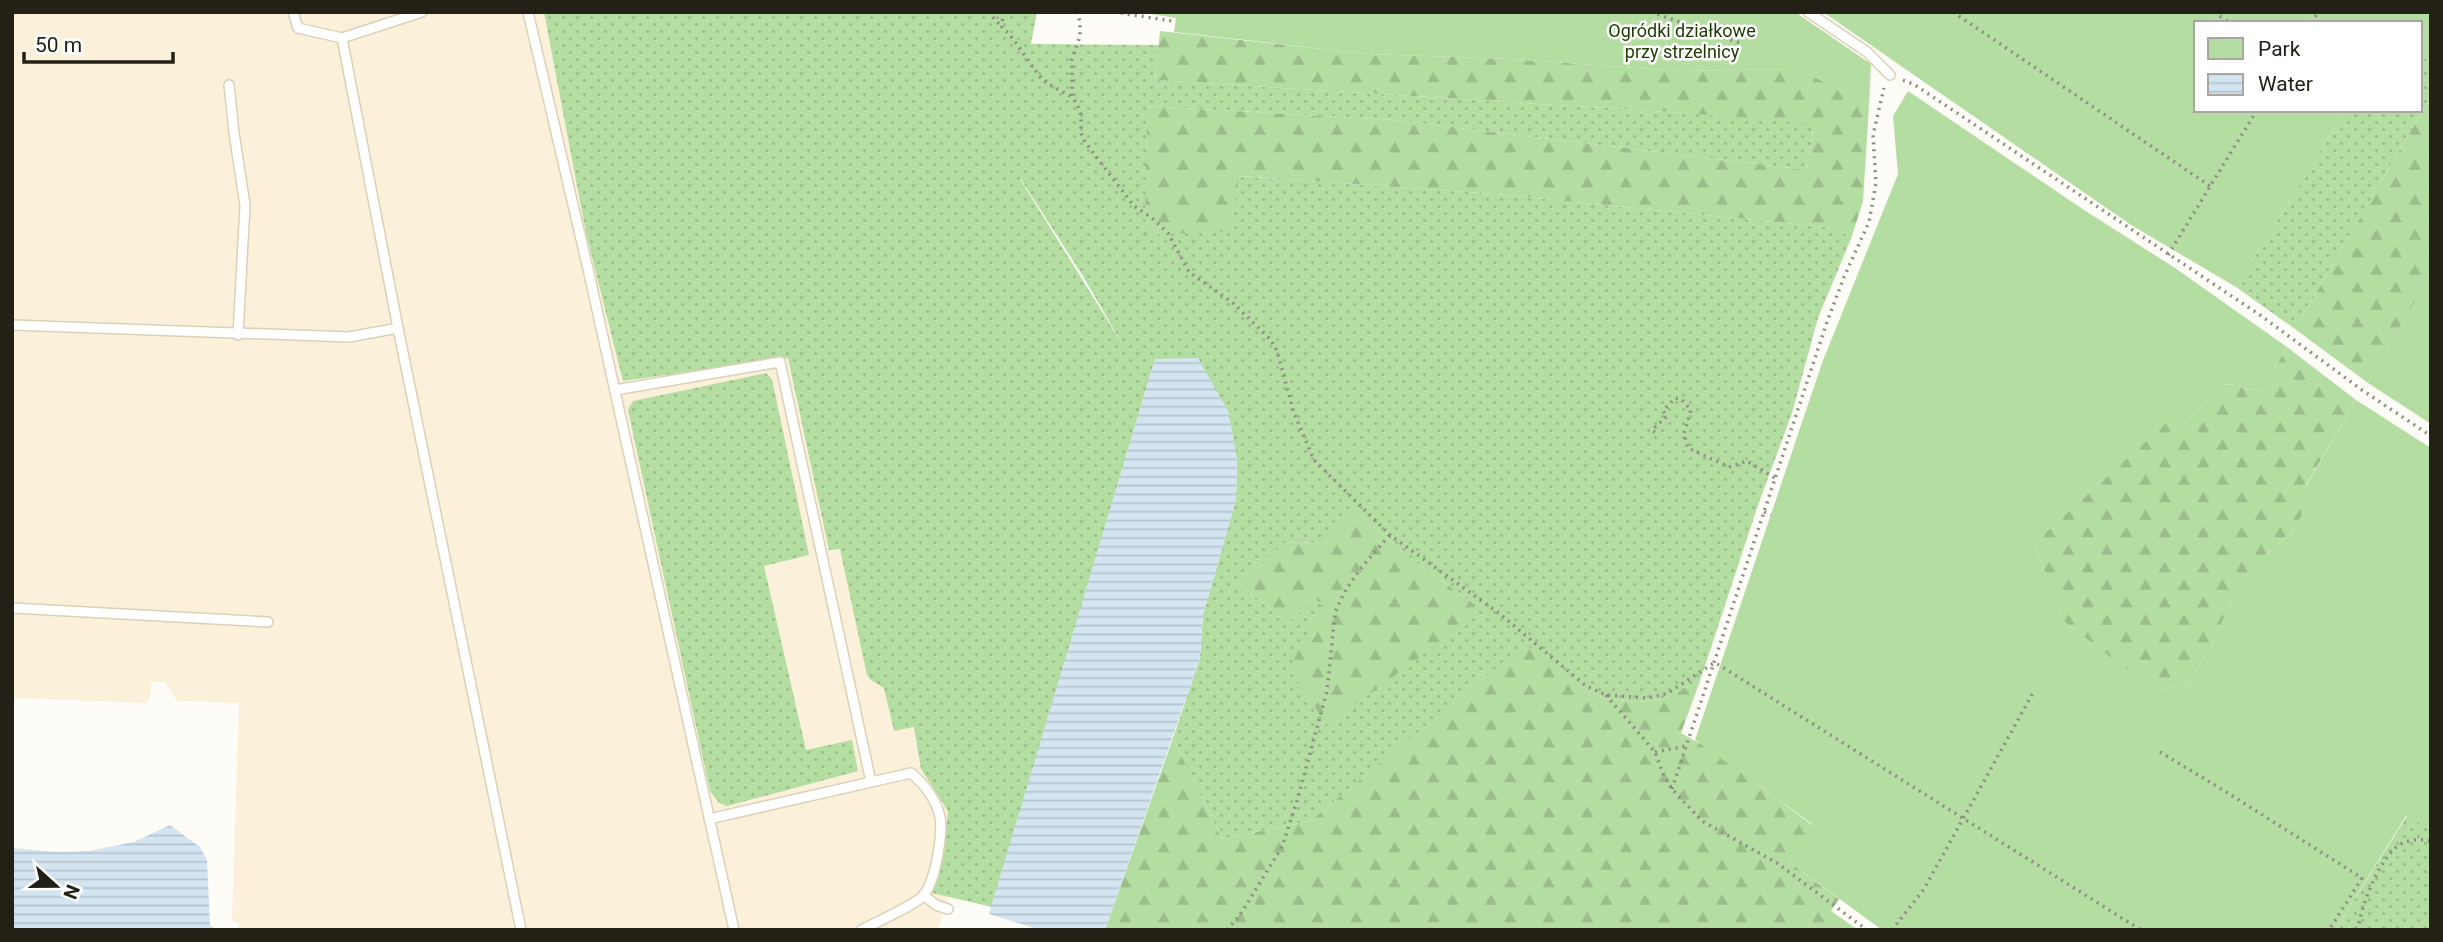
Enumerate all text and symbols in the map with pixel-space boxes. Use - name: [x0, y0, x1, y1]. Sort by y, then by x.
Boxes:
- park label: Ogródki działkowe przy strzelnicy: [1608, 20, 1756, 62]
- scale bar: [24, 21, 173, 65]
- legend: [2194, 21, 2422, 112]
- text: 50 m: [35, 33, 82, 57]
- text: Park: [2258, 37, 2301, 61]
- text: Water: [2258, 72, 2313, 96]
- north arrow: [21, 851, 91, 921]
- text: N: [58, 882, 85, 902]

